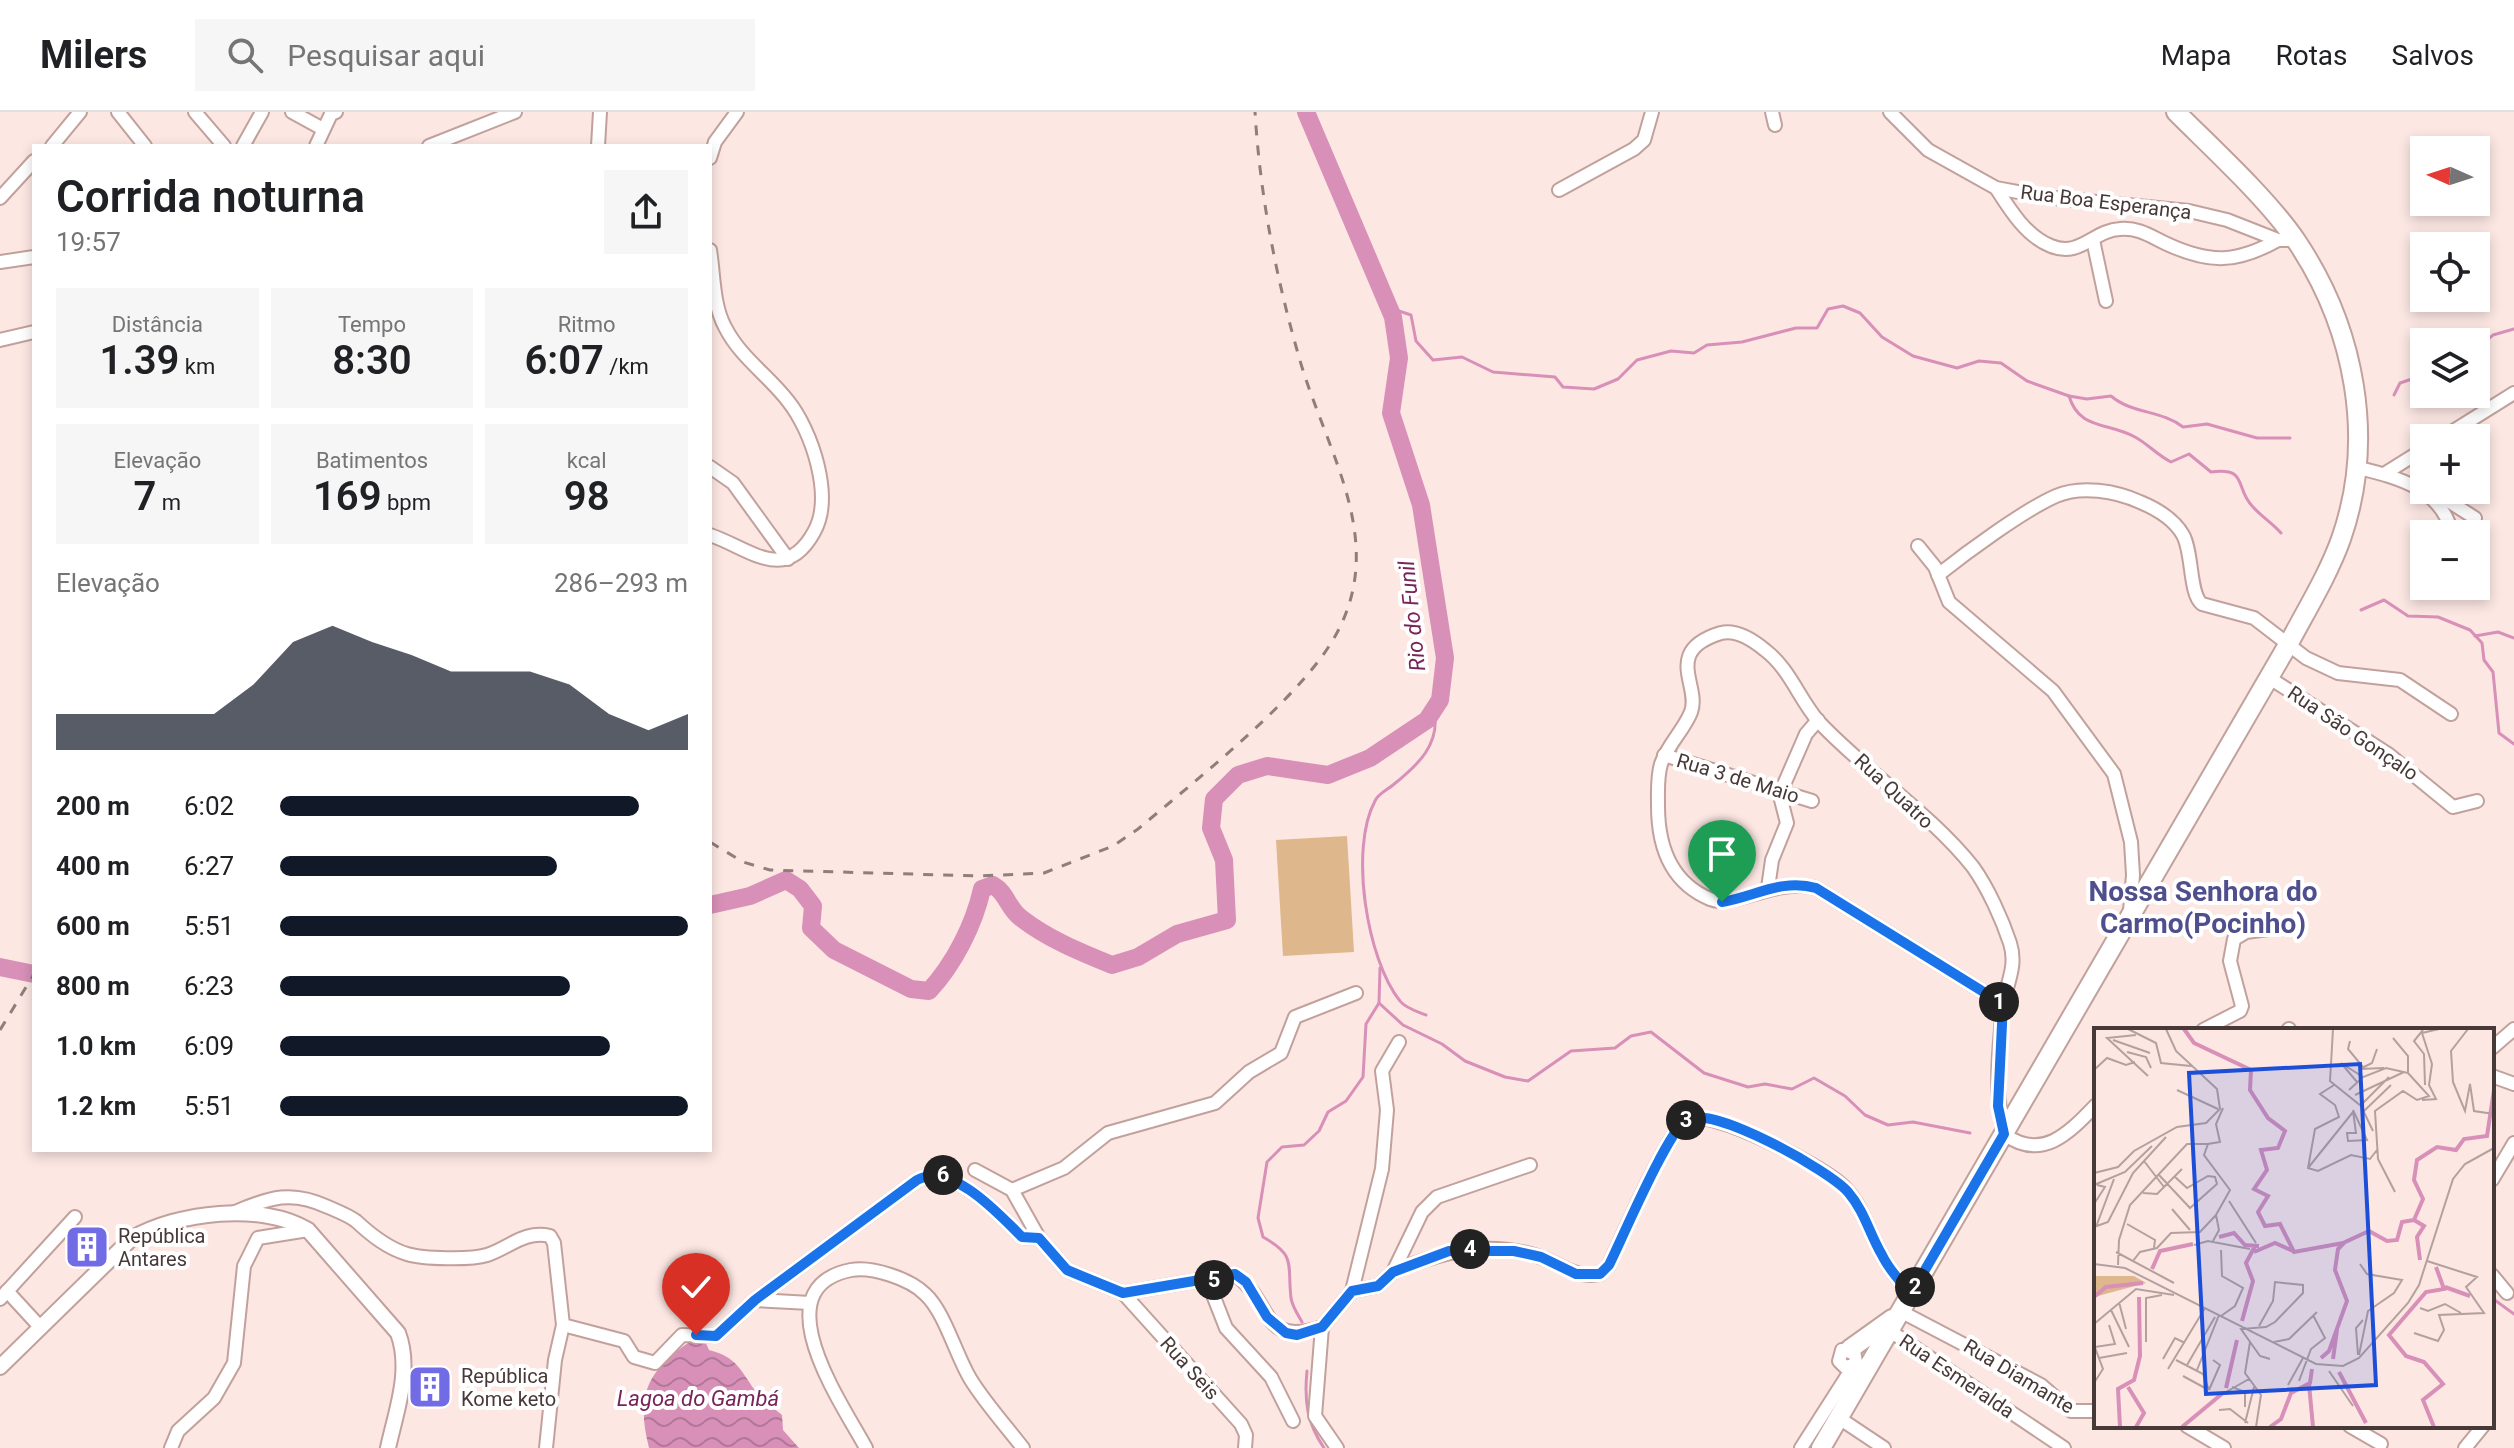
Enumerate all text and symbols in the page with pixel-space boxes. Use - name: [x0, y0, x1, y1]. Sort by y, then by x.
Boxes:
- search box: [195, 19, 755, 91]
- text: Milers: [40, 33, 147, 77]
- icon: search: [223, 33, 267, 77]
- text: Pesquisar aqui: [287, 38, 485, 73]
- text: Mapa: [2161, 39, 2231, 72]
- text: Rotas: [2275, 39, 2348, 72]
- text: Salvos: [2392, 39, 2474, 72]
- north arrow: [2410, 136, 2490, 216]
- map controls: [2410, 136, 2490, 600]
- button: share: [604, 170, 688, 254]
- text: Corrida noturna: [56, 171, 365, 223]
- street label: Rua Boa Esperança: [2019, 180, 2193, 224]
- text: 19:57: [56, 227, 121, 257]
- button: locate: [2410, 232, 2490, 312]
- text: Distância: [112, 312, 203, 337]
- text: Tempo: [338, 312, 406, 337]
- text: Ritmo: [558, 312, 616, 337]
- button: layers: [2410, 328, 2490, 408]
- text: 1.39: [99, 337, 179, 384]
- text: 8:30: [332, 337, 412, 384]
- text: 6:07: [524, 337, 604, 384]
- text: km: [179, 354, 215, 379]
- text: /km: [604, 354, 649, 379]
- button: +: [2410, 424, 2490, 504]
- text: Elevação: [113, 448, 201, 473]
- text: Batimentos: [316, 448, 428, 473]
- text: kcal: [567, 448, 607, 473]
- text: 7: [134, 473, 156, 520]
- text: 169: [313, 473, 382, 520]
- text: 98: [564, 473, 610, 520]
- text: m: [156, 490, 181, 515]
- text: bpm: [382, 490, 431, 515]
- button: −: [2410, 520, 2490, 600]
- water label: Rio do Funil: [1394, 559, 1430, 673]
- text: Elevação: [56, 568, 160, 598]
- text: 286–293 m: [554, 568, 688, 598]
- street label: Rua São Gonçalo: [2283, 681, 2423, 785]
- street label: Rua 3 de Maio: [1674, 748, 1802, 808]
- street label: Rua Quatro: [1849, 748, 1939, 834]
- text: 200 m: [56, 791, 130, 821]
- text: 6:02: [184, 791, 234, 821]
- pin: [1688, 820, 1756, 902]
- icon: arrive: [1700, 832, 1744, 876]
- text: 400 m: [56, 851, 130, 881]
- text: 6:27: [184, 851, 234, 881]
- district label: Nossa Senhora do Carmo(Pocinho): [2088, 875, 2318, 940]
- text: 600 m: [56, 911, 130, 941]
- text: 5:51: [184, 911, 234, 941]
- text: 800 m: [56, 971, 130, 1001]
- text: 6:23: [184, 971, 234, 1001]
- pin: 1: [1979, 982, 2019, 1022]
- text: 1: [1993, 989, 2005, 1014]
- inset map: [2094, 1028, 2494, 1428]
- text: 1.0 km: [56, 1031, 136, 1061]
- text: 6:09: [184, 1031, 234, 1061]
- text: 1.2 km: [56, 1091, 136, 1121]
- text: 5:51: [184, 1091, 234, 1121]
- pin: 3: [1666, 1100, 1706, 1140]
- text: 3: [1680, 1107, 1692, 1132]
- pin: 6: [923, 1155, 963, 1195]
- text: 6: [937, 1162, 949, 1187]
- building icon: República Antares: [63, 1223, 111, 1271]
- place label: República Antares: [118, 1224, 206, 1271]
- pin: 4: [1450, 1229, 1490, 1269]
- text: 4: [1464, 1236, 1476, 1261]
- pin: [662, 1253, 730, 1335]
- pin: 5: [1194, 1260, 1234, 1300]
- icon: check: [674, 1265, 718, 1309]
- text: 5: [1208, 1267, 1220, 1292]
- pin: 2: [1895, 1267, 1935, 1307]
- text: 2: [1909, 1274, 1921, 1299]
- street label: Rua Esmeralda: [1895, 1329, 2019, 1423]
- street label: Rua Seis: [1155, 1331, 1225, 1405]
- street label: Rua Diamante: [1959, 1334, 2079, 1418]
- building icon: República Kome keto: [406, 1363, 454, 1411]
- place label: República Kome keto: [461, 1364, 556, 1411]
- water label: Lagoa do Gambá: [617, 1386, 780, 1411]

